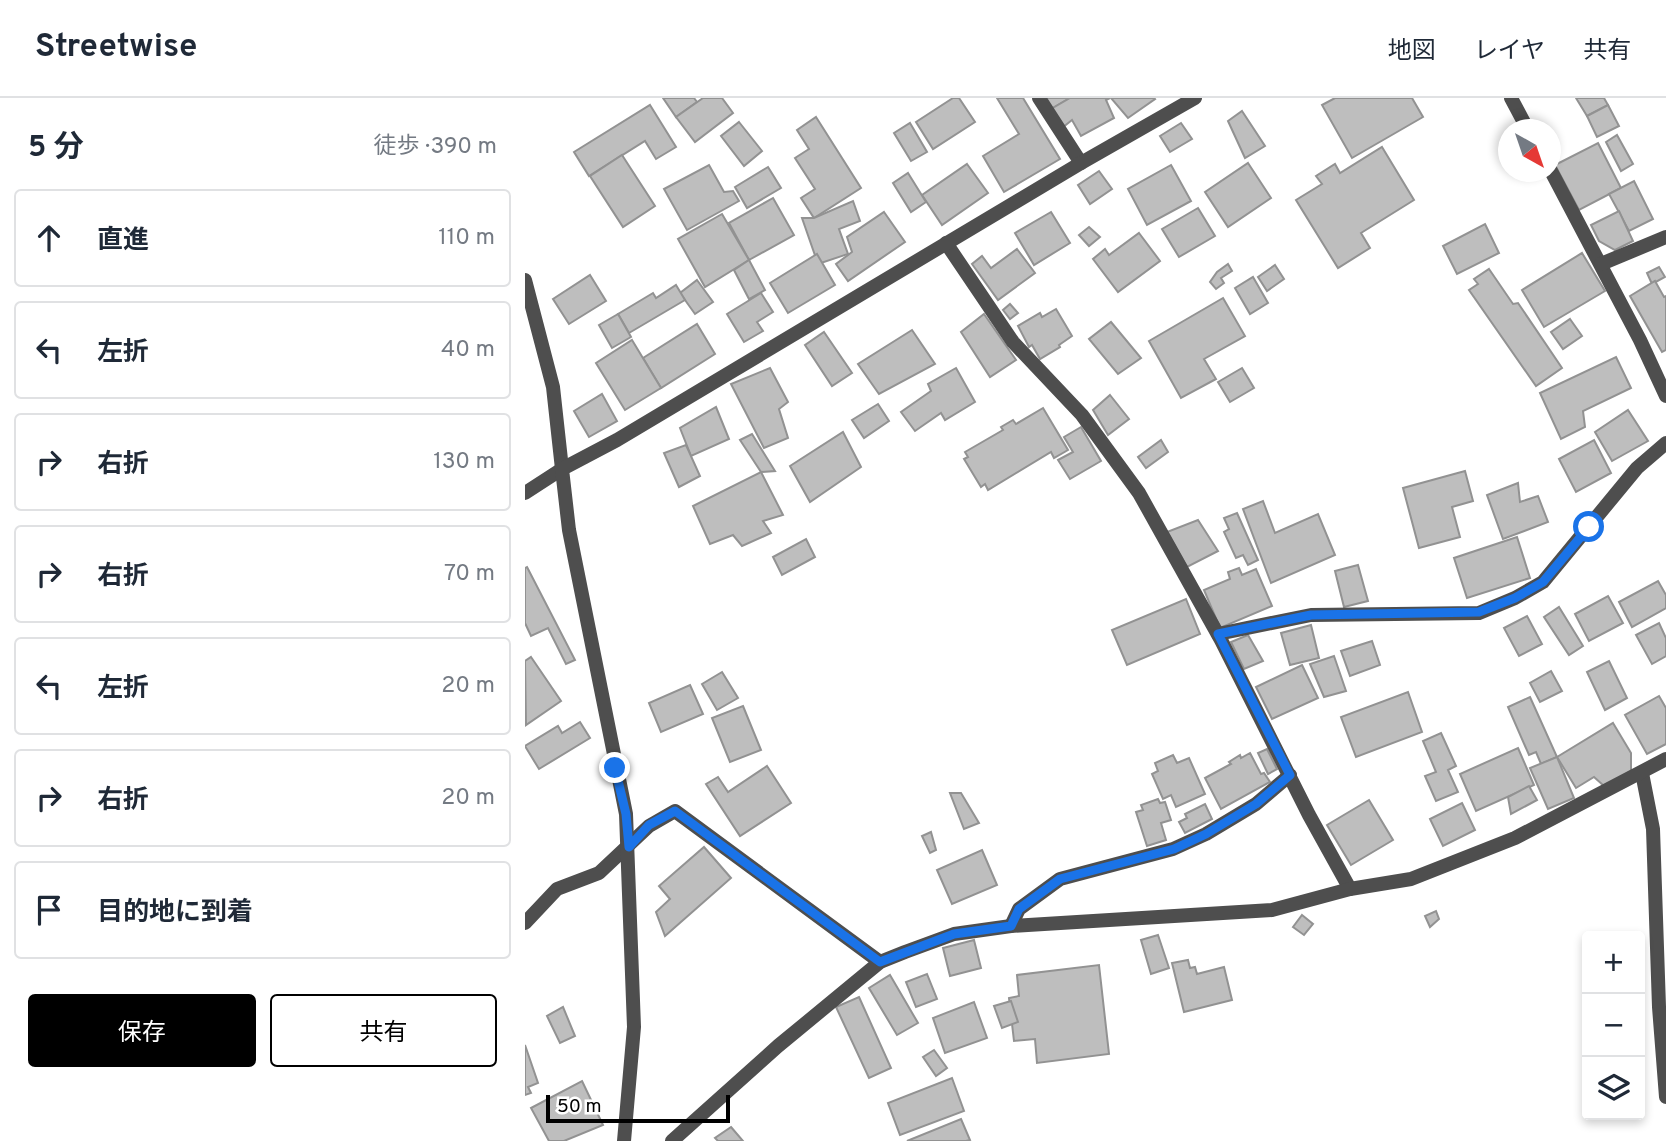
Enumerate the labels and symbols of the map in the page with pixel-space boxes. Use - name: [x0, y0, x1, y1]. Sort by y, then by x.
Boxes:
- north arrow: [1498, 119, 1561, 182]
- route start: [1573, 511, 1604, 542]
- route end: [599, 752, 630, 783]
- scale bar: [546, 1092, 730, 1124]

